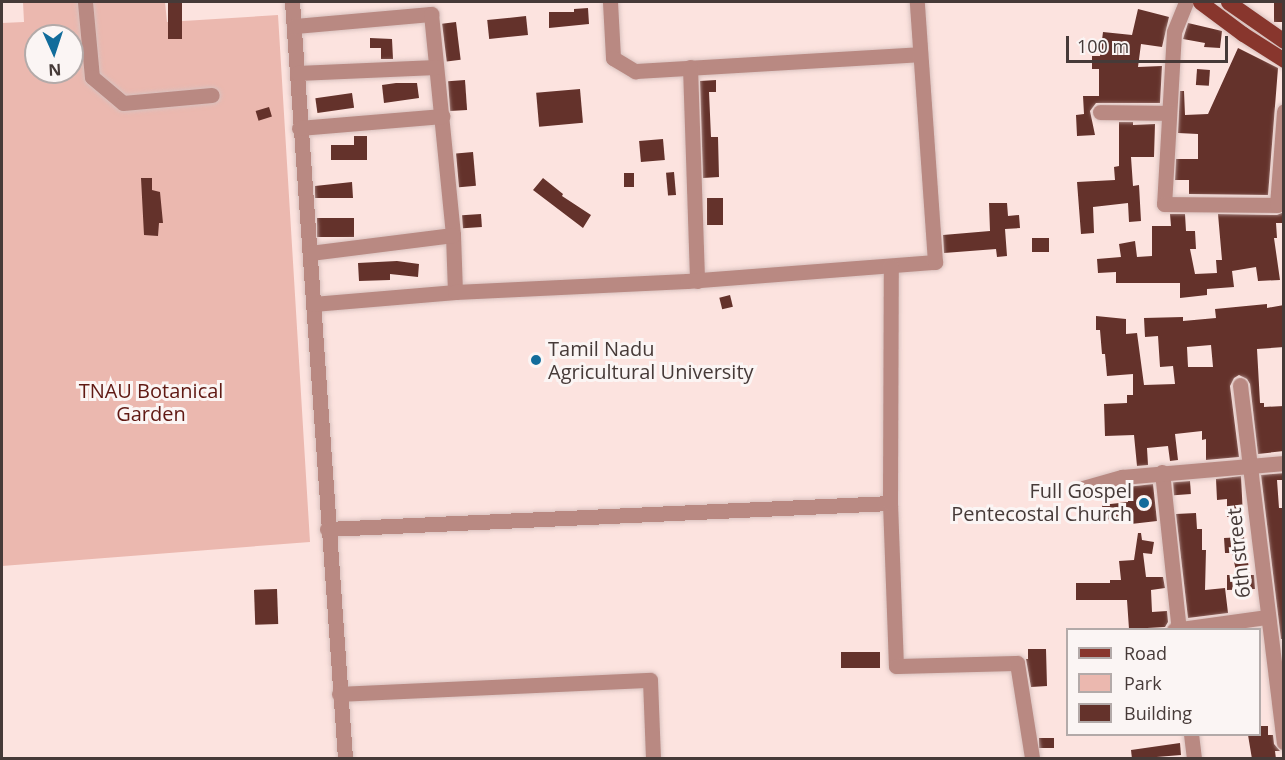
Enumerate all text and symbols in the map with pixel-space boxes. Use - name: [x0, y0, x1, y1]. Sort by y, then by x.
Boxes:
- north arrow: [24, 24, 84, 84]
- scale bar: [1069, 24, 1231, 62]
- text: 100 m: [1077, 34, 1129, 58]
- text: N: [48, 59, 62, 81]
- place label: Tamil Nadu Agricultural University: [548, 336, 754, 383]
- marker: Tamil Nadu Agricultural University: [529, 353, 543, 367]
- park label: TNAU Botanical Garden: [79, 379, 223, 426]
- place label: Full Gospel Pentecostal Church: [951, 479, 1132, 526]
- marker: Full Gospel Pentecostal Church: [1137, 496, 1151, 510]
- street label: 6th street: [1221, 507, 1255, 599]
- legend: [1066, 628, 1261, 736]
- text: Road: [1124, 641, 1167, 665]
- text: Park: [1124, 671, 1162, 695]
- text: Building: [1124, 701, 1192, 725]

